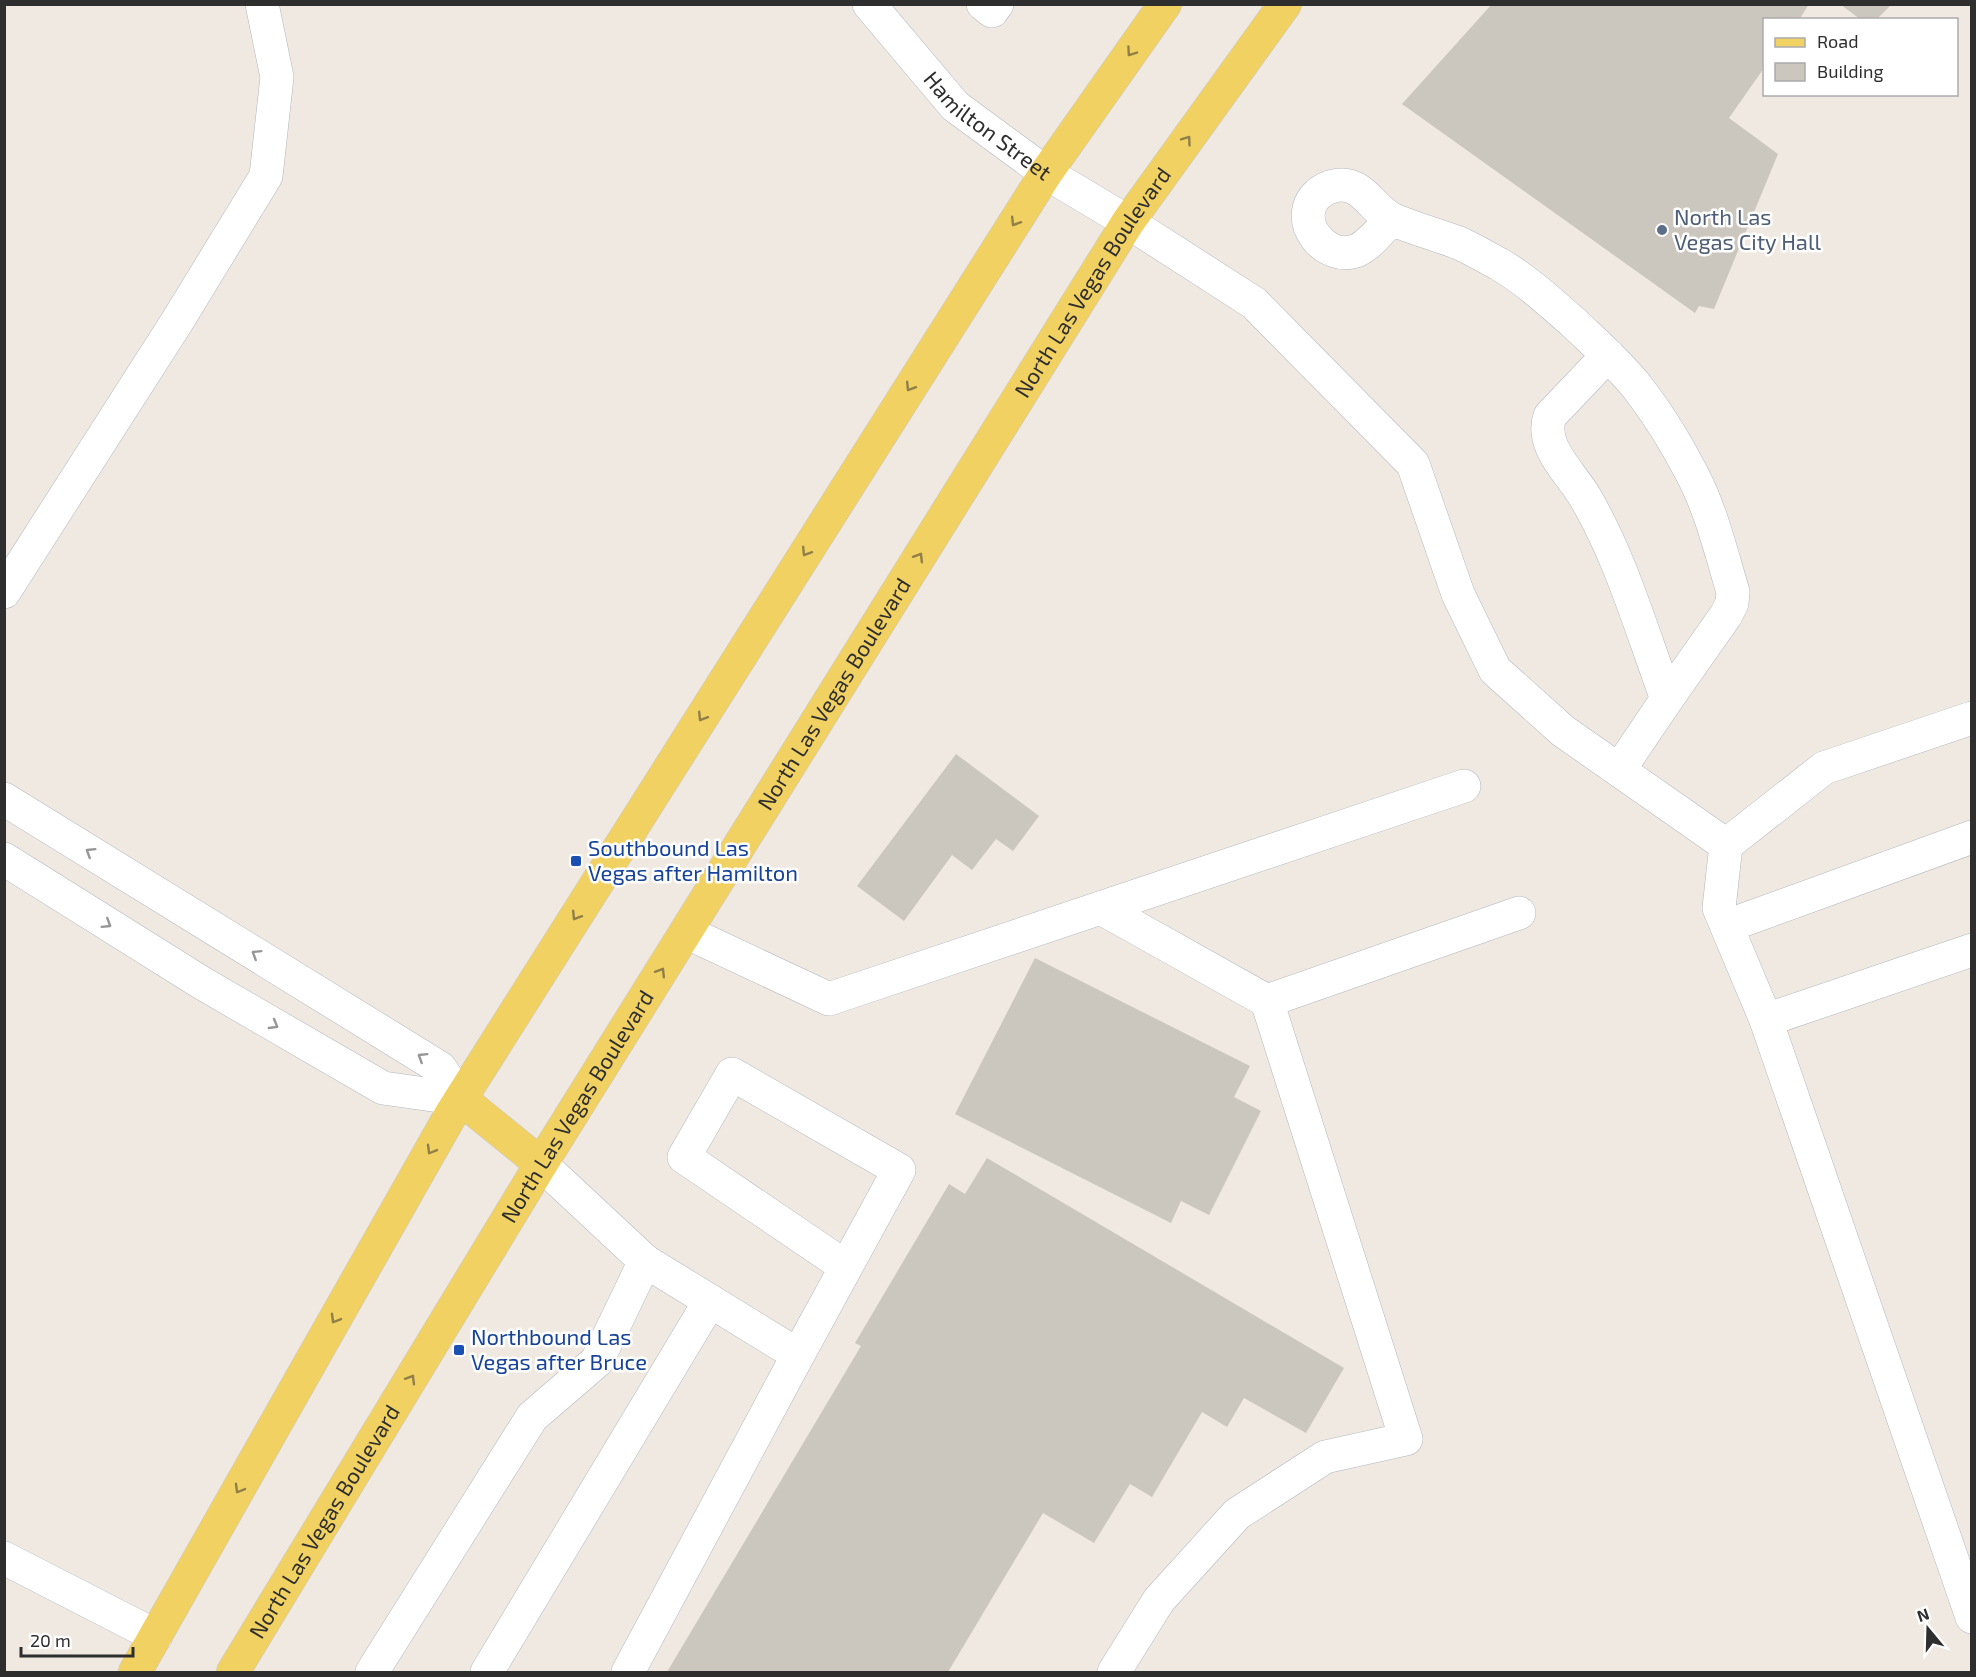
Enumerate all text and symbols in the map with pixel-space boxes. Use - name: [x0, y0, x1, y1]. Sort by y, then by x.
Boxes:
- legend: [1763, 18, 1958, 96]
- text: Road: [1817, 30, 1858, 52]
- one-way arrow: [1127, 46, 1138, 57]
- text: Building: [1817, 60, 1884, 82]
- street label: Hamilton Street: [919, 65, 1057, 185]
- one-way arrow: [1180, 136, 1191, 147]
- street label: North Las Vegas Boulevard: [1008, 162, 1175, 402]
- place label: North Las Vegas City Hall: [1674, 203, 1821, 254]
- one-way arrow: [1010, 216, 1022, 226]
- marker: North Las Vegas City Hall: [1655, 223, 1669, 237]
- one-way arrow: [906, 381, 918, 391]
- one-way arrow: [802, 546, 814, 556]
- one-way arrow: [912, 553, 924, 563]
- street label: North Las Vegas Boulevard: [751, 573, 915, 814]
- one-way arrow: [698, 711, 710, 721]
- place label: Southbound Las Vegas after Hamilton: [588, 834, 798, 885]
- one-way arrow: [86, 847, 96, 859]
- marker: Southbound Las Vegas after Hamilton: [569, 854, 583, 868]
- one-way arrow: [572, 910, 583, 921]
- one-way arrow: [101, 916, 112, 927]
- one-way arrow: [252, 950, 262, 962]
- one-way arrow: [653, 968, 665, 978]
- street label: North Las Vegas Boulevard: [495, 985, 658, 1227]
- one-way arrow: [268, 1018, 278, 1029]
- one-way arrow: [418, 1053, 428, 1065]
- one-way arrow: [427, 1144, 438, 1154]
- one-way arrow: [331, 1313, 342, 1323]
- place label: Northbound Las Vegas after Bruce: [471, 1323, 647, 1374]
- marker: Northbound Las Vegas after Bruce: [452, 1343, 466, 1357]
- one-way arrow: [404, 1375, 416, 1385]
- street label: North Las Vegas Boulevard: [243, 1399, 404, 1643]
- one-way arrow: [235, 1483, 246, 1493]
- north arrow: [1898, 1599, 1958, 1659]
- text: N: [1914, 1603, 1932, 1625]
- scale bar: [21, 1620, 134, 1658]
- text: 20 m: [30, 1629, 71, 1651]

